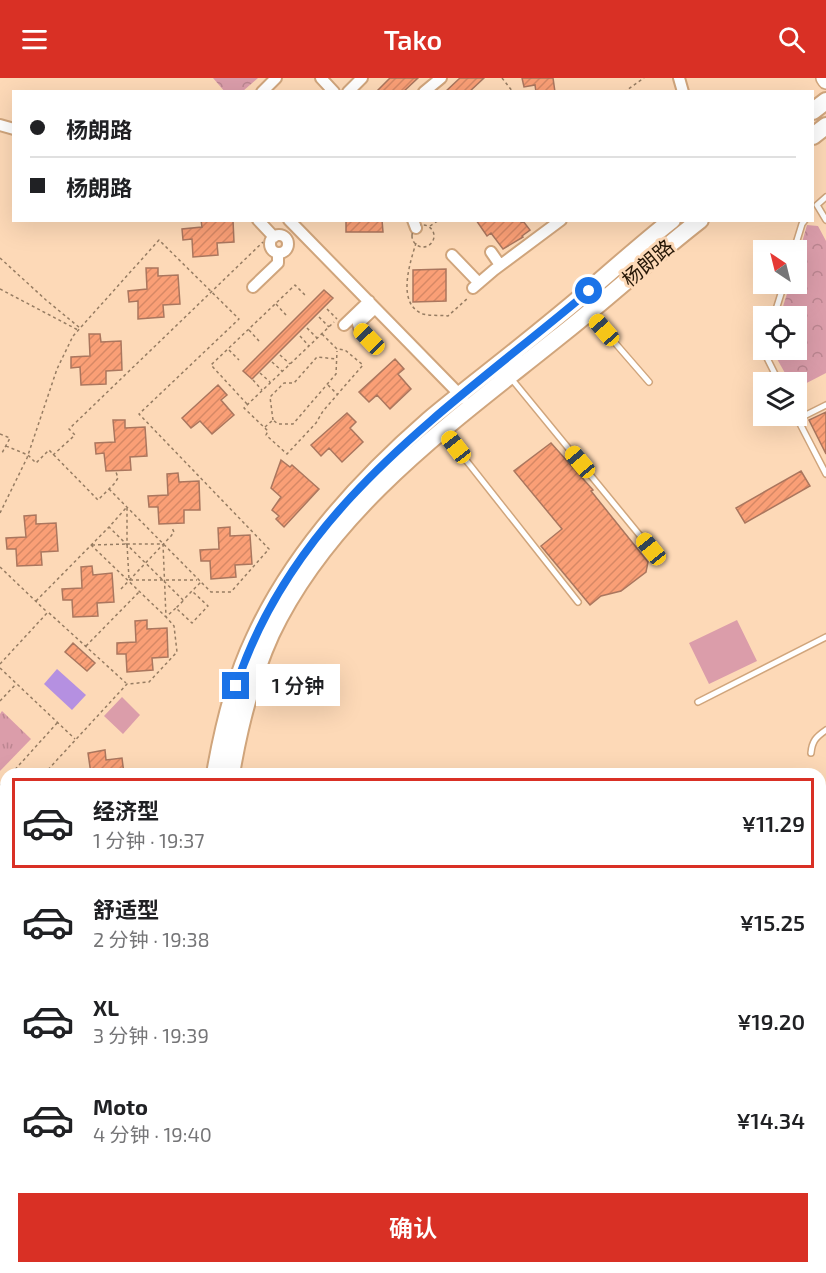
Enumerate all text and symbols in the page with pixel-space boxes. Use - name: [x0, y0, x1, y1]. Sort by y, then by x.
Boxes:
- icon: menu: [18, 23, 51, 56]
- text: Tako: [384, 23, 442, 55]
- icon: search: [775, 23, 808, 56]
- text: 杨朗路: [66, 116, 132, 142]
- text: 杨朗路: [66, 174, 132, 200]
- street label: 杨朗路: [617, 234, 678, 291]
- north arrow: [753, 240, 807, 294]
- map controls: [753, 240, 807, 426]
- route start: [575, 277, 602, 304]
- button: locate: [753, 306, 807, 360]
- car: [585, 311, 623, 349]
- car: [350, 320, 388, 358]
- button: layers: [753, 372, 807, 426]
- car: [438, 427, 474, 467]
- car: [562, 442, 598, 482]
- car: [633, 529, 669, 569]
- callout: 1 分钟: [257, 665, 341, 707]
- route end: [222, 672, 249, 699]
- text: 1 分钟: [272, 673, 324, 697]
- icon: car: [21, 796, 75, 850]
- text: 经济型: [93, 797, 159, 823]
- text: ¥11.29: [742, 810, 805, 836]
- text: 1 分钟 · 19:37: [93, 828, 205, 852]
- icon: car: [21, 895, 75, 949]
- text: 舒适型: [93, 896, 159, 922]
- text: ¥15.25: [740, 909, 805, 935]
- text: 2 分钟 · 19:38: [93, 927, 210, 951]
- icon: car: [21, 994, 75, 1048]
- text: XL: [93, 994, 119, 1020]
- text: ¥19.20: [737, 1008, 805, 1034]
- text: 3 分钟 · 19:39: [93, 1023, 209, 1047]
- icon: car: [21, 1093, 75, 1147]
- text: Moto: [93, 1093, 148, 1119]
- text: ¥14.34: [736, 1107, 805, 1133]
- text: 4 分钟 · 19:40: [93, 1122, 212, 1146]
- button: 确认: [18, 1193, 808, 1262]

